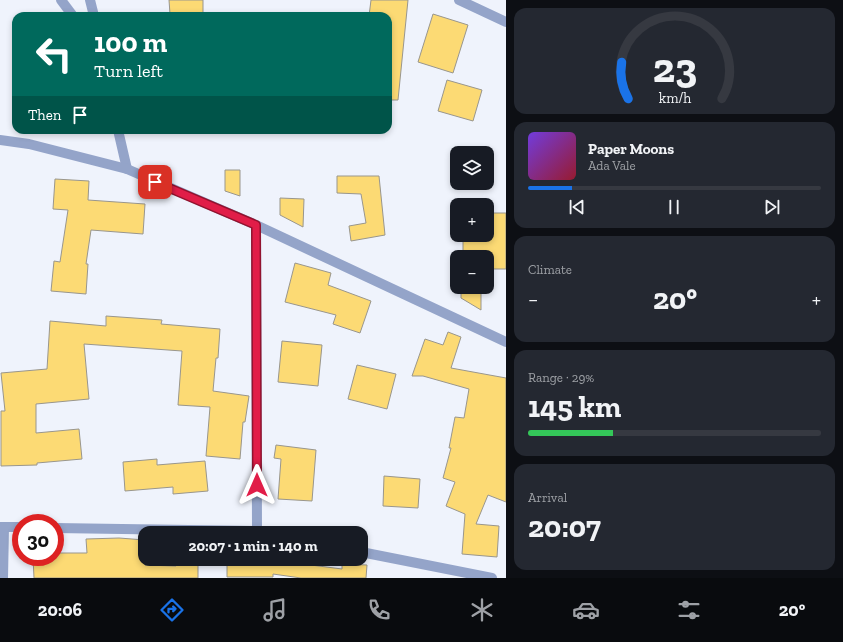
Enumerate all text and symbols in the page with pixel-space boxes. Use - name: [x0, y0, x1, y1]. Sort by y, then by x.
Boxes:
- text: 100 m: [94, 26, 167, 59]
- icon: left: [28, 28, 80, 80]
- text: 23: [652, 43, 697, 93]
- text: Turn left: [94, 60, 163, 82]
- text: km/h: [658, 90, 691, 107]
- icon: arrive: [69, 104, 91, 126]
- text: Then: [28, 106, 61, 124]
- text: Paper Moons: [588, 140, 674, 158]
- map controls: [450, 146, 494, 294]
- button: layers: [450, 146, 494, 190]
- text: Ada Vale: [588, 158, 636, 173]
- pin: [138, 165, 172, 199]
- icon: arrive: [144, 171, 166, 193]
- icon: previous: [566, 196, 588, 218]
- icon: pause: [663, 196, 685, 218]
- icon: next: [761, 196, 783, 218]
- button: +: [450, 198, 494, 242]
- button: −: [450, 250, 494, 294]
- text: Climate: [528, 262, 572, 277]
- text: 20°: [653, 281, 697, 317]
- text: −: [528, 286, 538, 313]
- text: +: [812, 286, 821, 313]
- text: Range · 29%: [528, 370, 594, 385]
- text: 145 km: [528, 389, 621, 425]
- position arrow: [236, 464, 278, 506]
- text: Arrival: [528, 490, 567, 505]
- text: 20:07: [528, 509, 601, 545]
- speed limit sign: 30: [12, 514, 64, 566]
- text: 20:07 · 1 min · 140 m: [188, 537, 318, 555]
- icon: directions: [158, 596, 186, 624]
- icon: music: [261, 596, 289, 624]
- icon: phone: [365, 596, 393, 624]
- icon: climate: [468, 596, 496, 624]
- icon: car: [572, 596, 600, 624]
- icon: filters: [675, 596, 703, 624]
- text: 20:06: [38, 599, 82, 621]
- text: 20°: [779, 599, 805, 621]

